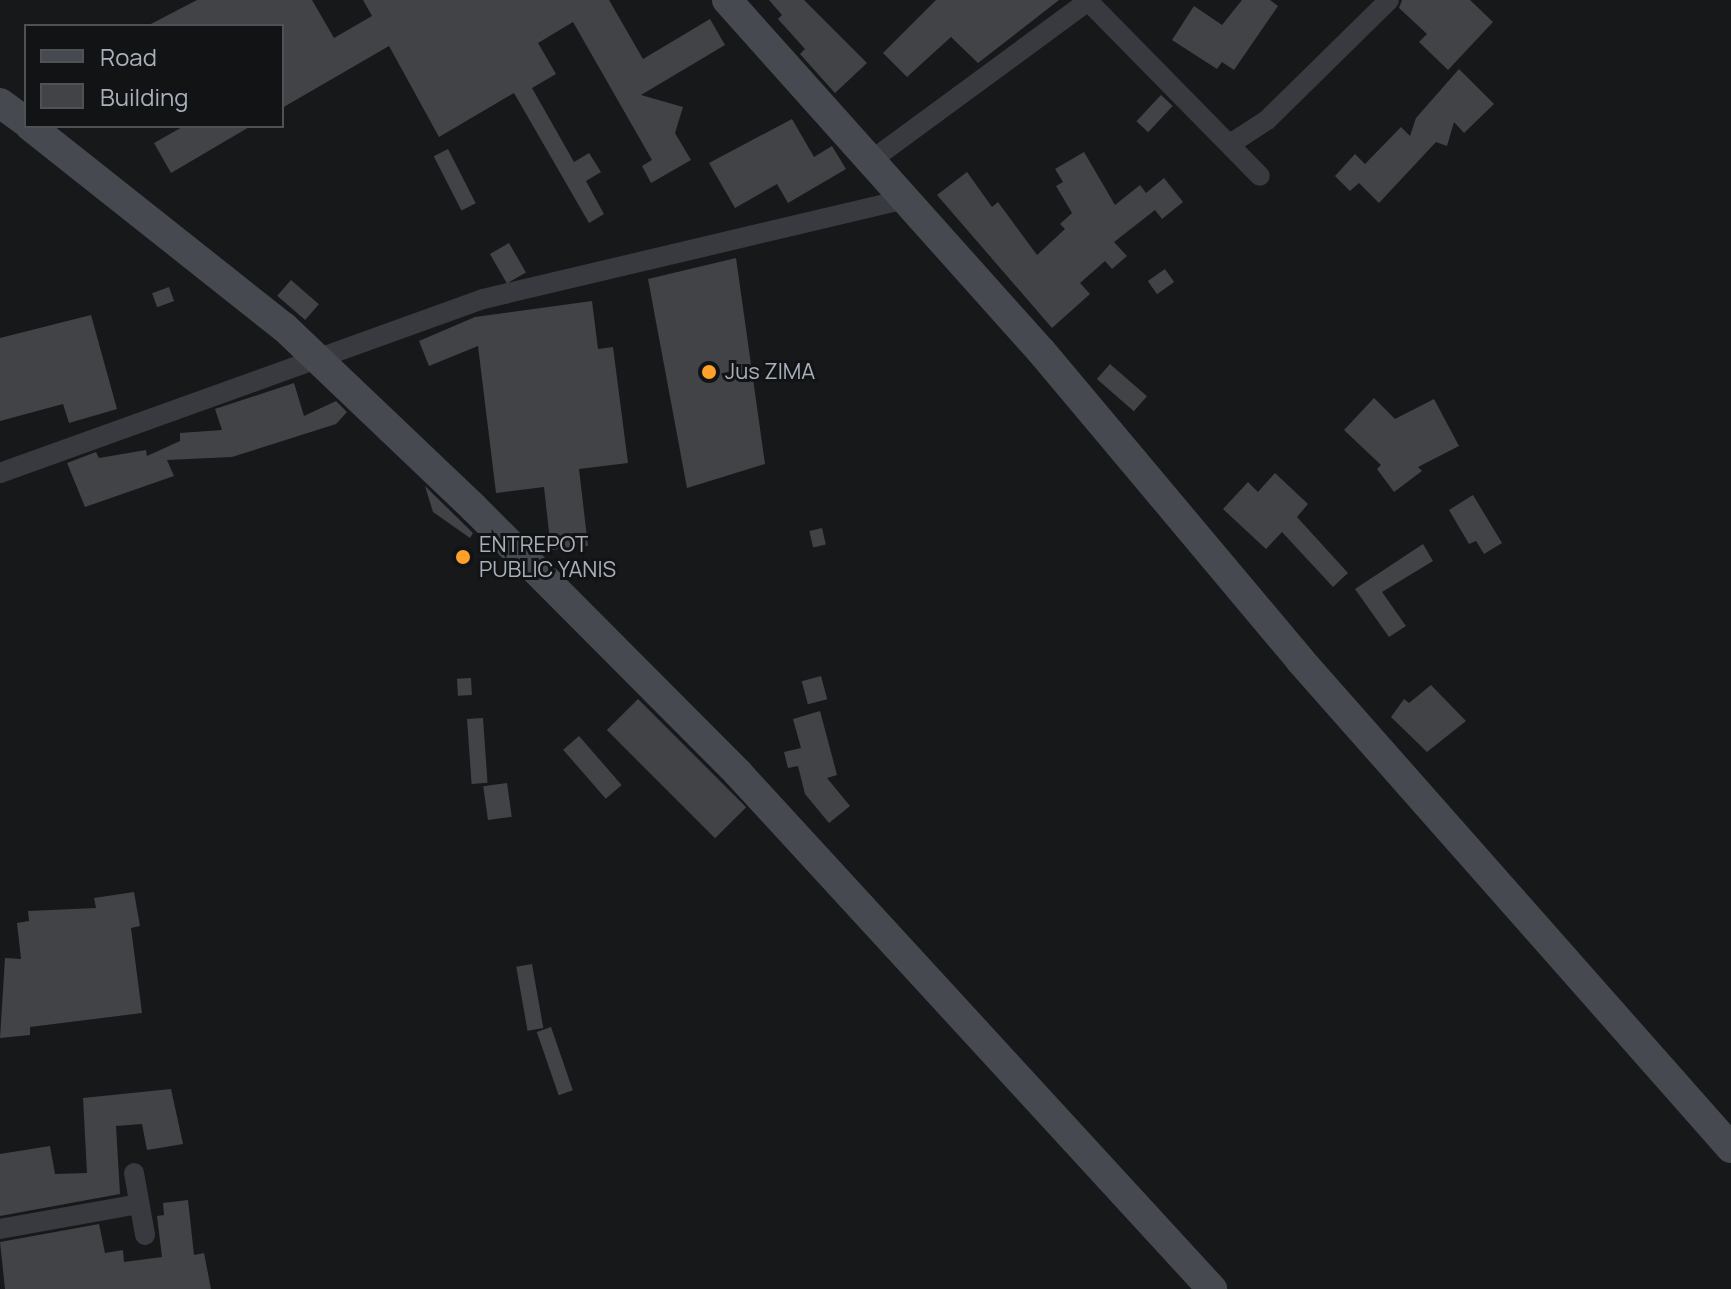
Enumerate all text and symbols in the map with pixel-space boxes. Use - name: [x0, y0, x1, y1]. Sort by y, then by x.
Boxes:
- legend: [24, 24, 284, 128]
- text: Road: [100, 40, 157, 73]
- text: Building: [100, 80, 188, 113]
- place label: Jus ZIMA: [725, 359, 815, 385]
- marker: Jus ZIMA: [700, 363, 718, 381]
- place label: ENTREPOT PUBLIC YANIS: [479, 531, 616, 582]
- marker: ENTREPOT PUBLIC YANIS: [454, 548, 472, 566]

